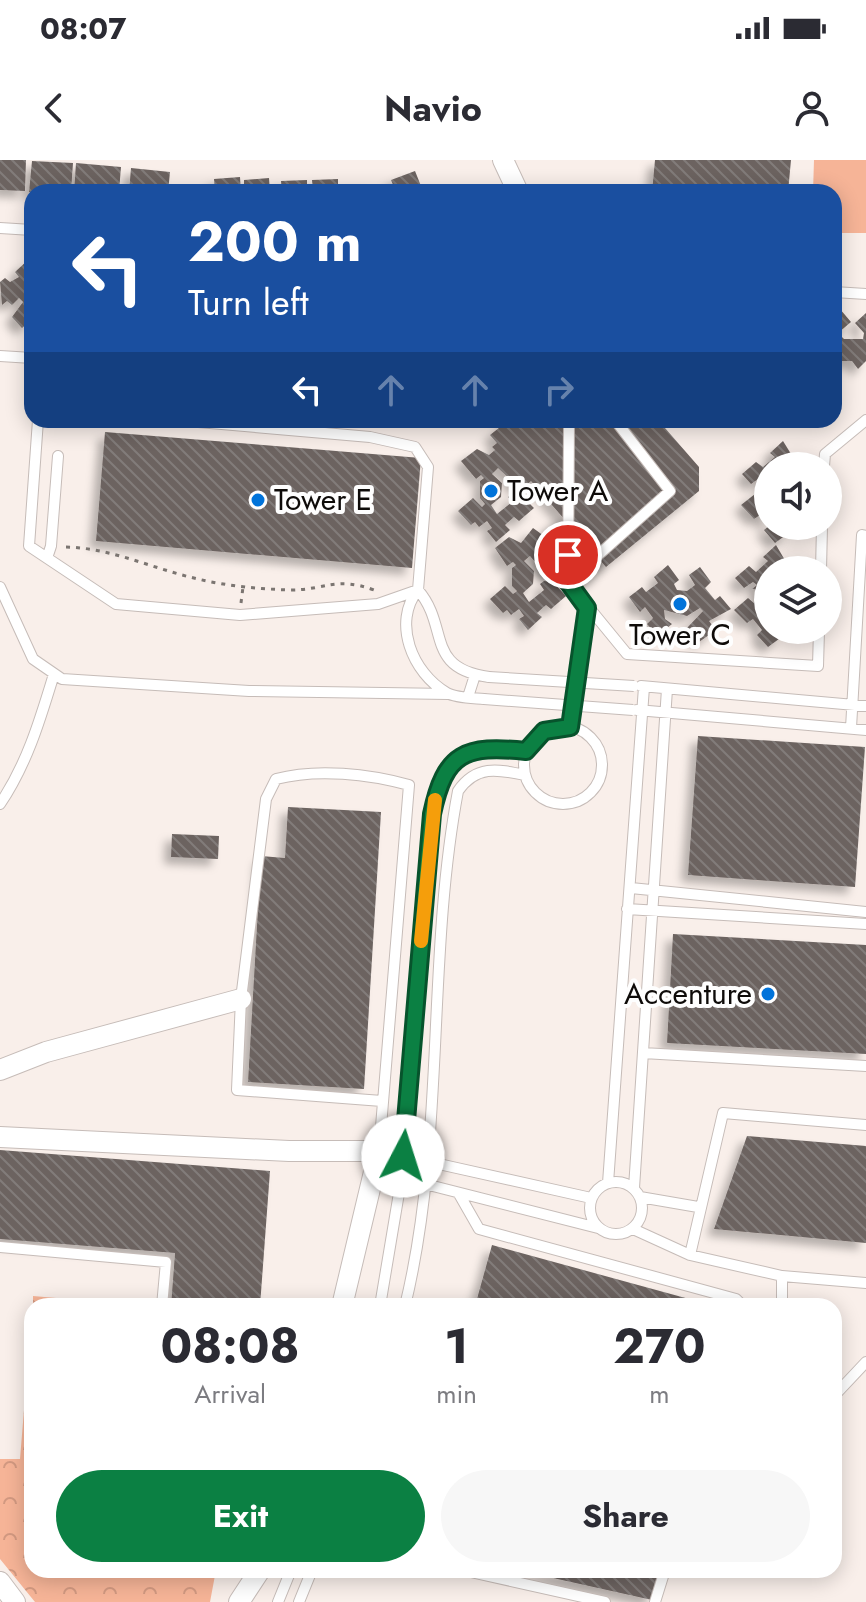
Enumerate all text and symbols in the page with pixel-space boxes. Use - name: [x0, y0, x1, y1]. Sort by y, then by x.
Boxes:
- text: 08:07: [40, 7, 126, 50]
- text: Navio: [384, 82, 482, 134]
- icon: back: [32, 86, 76, 130]
- icon: person: [790, 86, 834, 130]
- text: 200 m: [188, 201, 362, 282]
- icon: left: [56, 216, 160, 320]
- text: Turn left: [188, 276, 309, 328]
- icon: left: [285, 368, 329, 412]
- icon: ahead: [369, 368, 413, 412]
- icon: ahead: [453, 368, 497, 412]
- icon: right: [537, 368, 581, 412]
- map controls: [754, 452, 842, 644]
- button: sound: [754, 452, 842, 540]
- place label: Tower A: [507, 469, 609, 512]
- place label: Tower E: [274, 478, 372, 521]
- marker: Tower A: [482, 482, 500, 500]
- marker: Tower E: [249, 491, 267, 509]
- pin: [534, 521, 602, 589]
- icon: arrive: [546, 533, 590, 577]
- button: layers: [754, 556, 842, 644]
- marker: Tower C: [671, 595, 689, 613]
- place label: Tower C: [629, 613, 731, 656]
- place label: Accenture: [624, 972, 752, 1015]
- marker: Accenture: [759, 985, 777, 1003]
- position arrow: [361, 1114, 445, 1198]
- text: 08:08: [160, 1312, 300, 1381]
- text: 1: [444, 1312, 469, 1381]
- text: 270: [613, 1312, 706, 1381]
- text: Arrival: [194, 1375, 266, 1413]
- text: min: [436, 1375, 477, 1413]
- text: m: [649, 1375, 670, 1413]
- button: Exit: [56, 1470, 425, 1562]
- button: Share: [441, 1470, 810, 1562]

